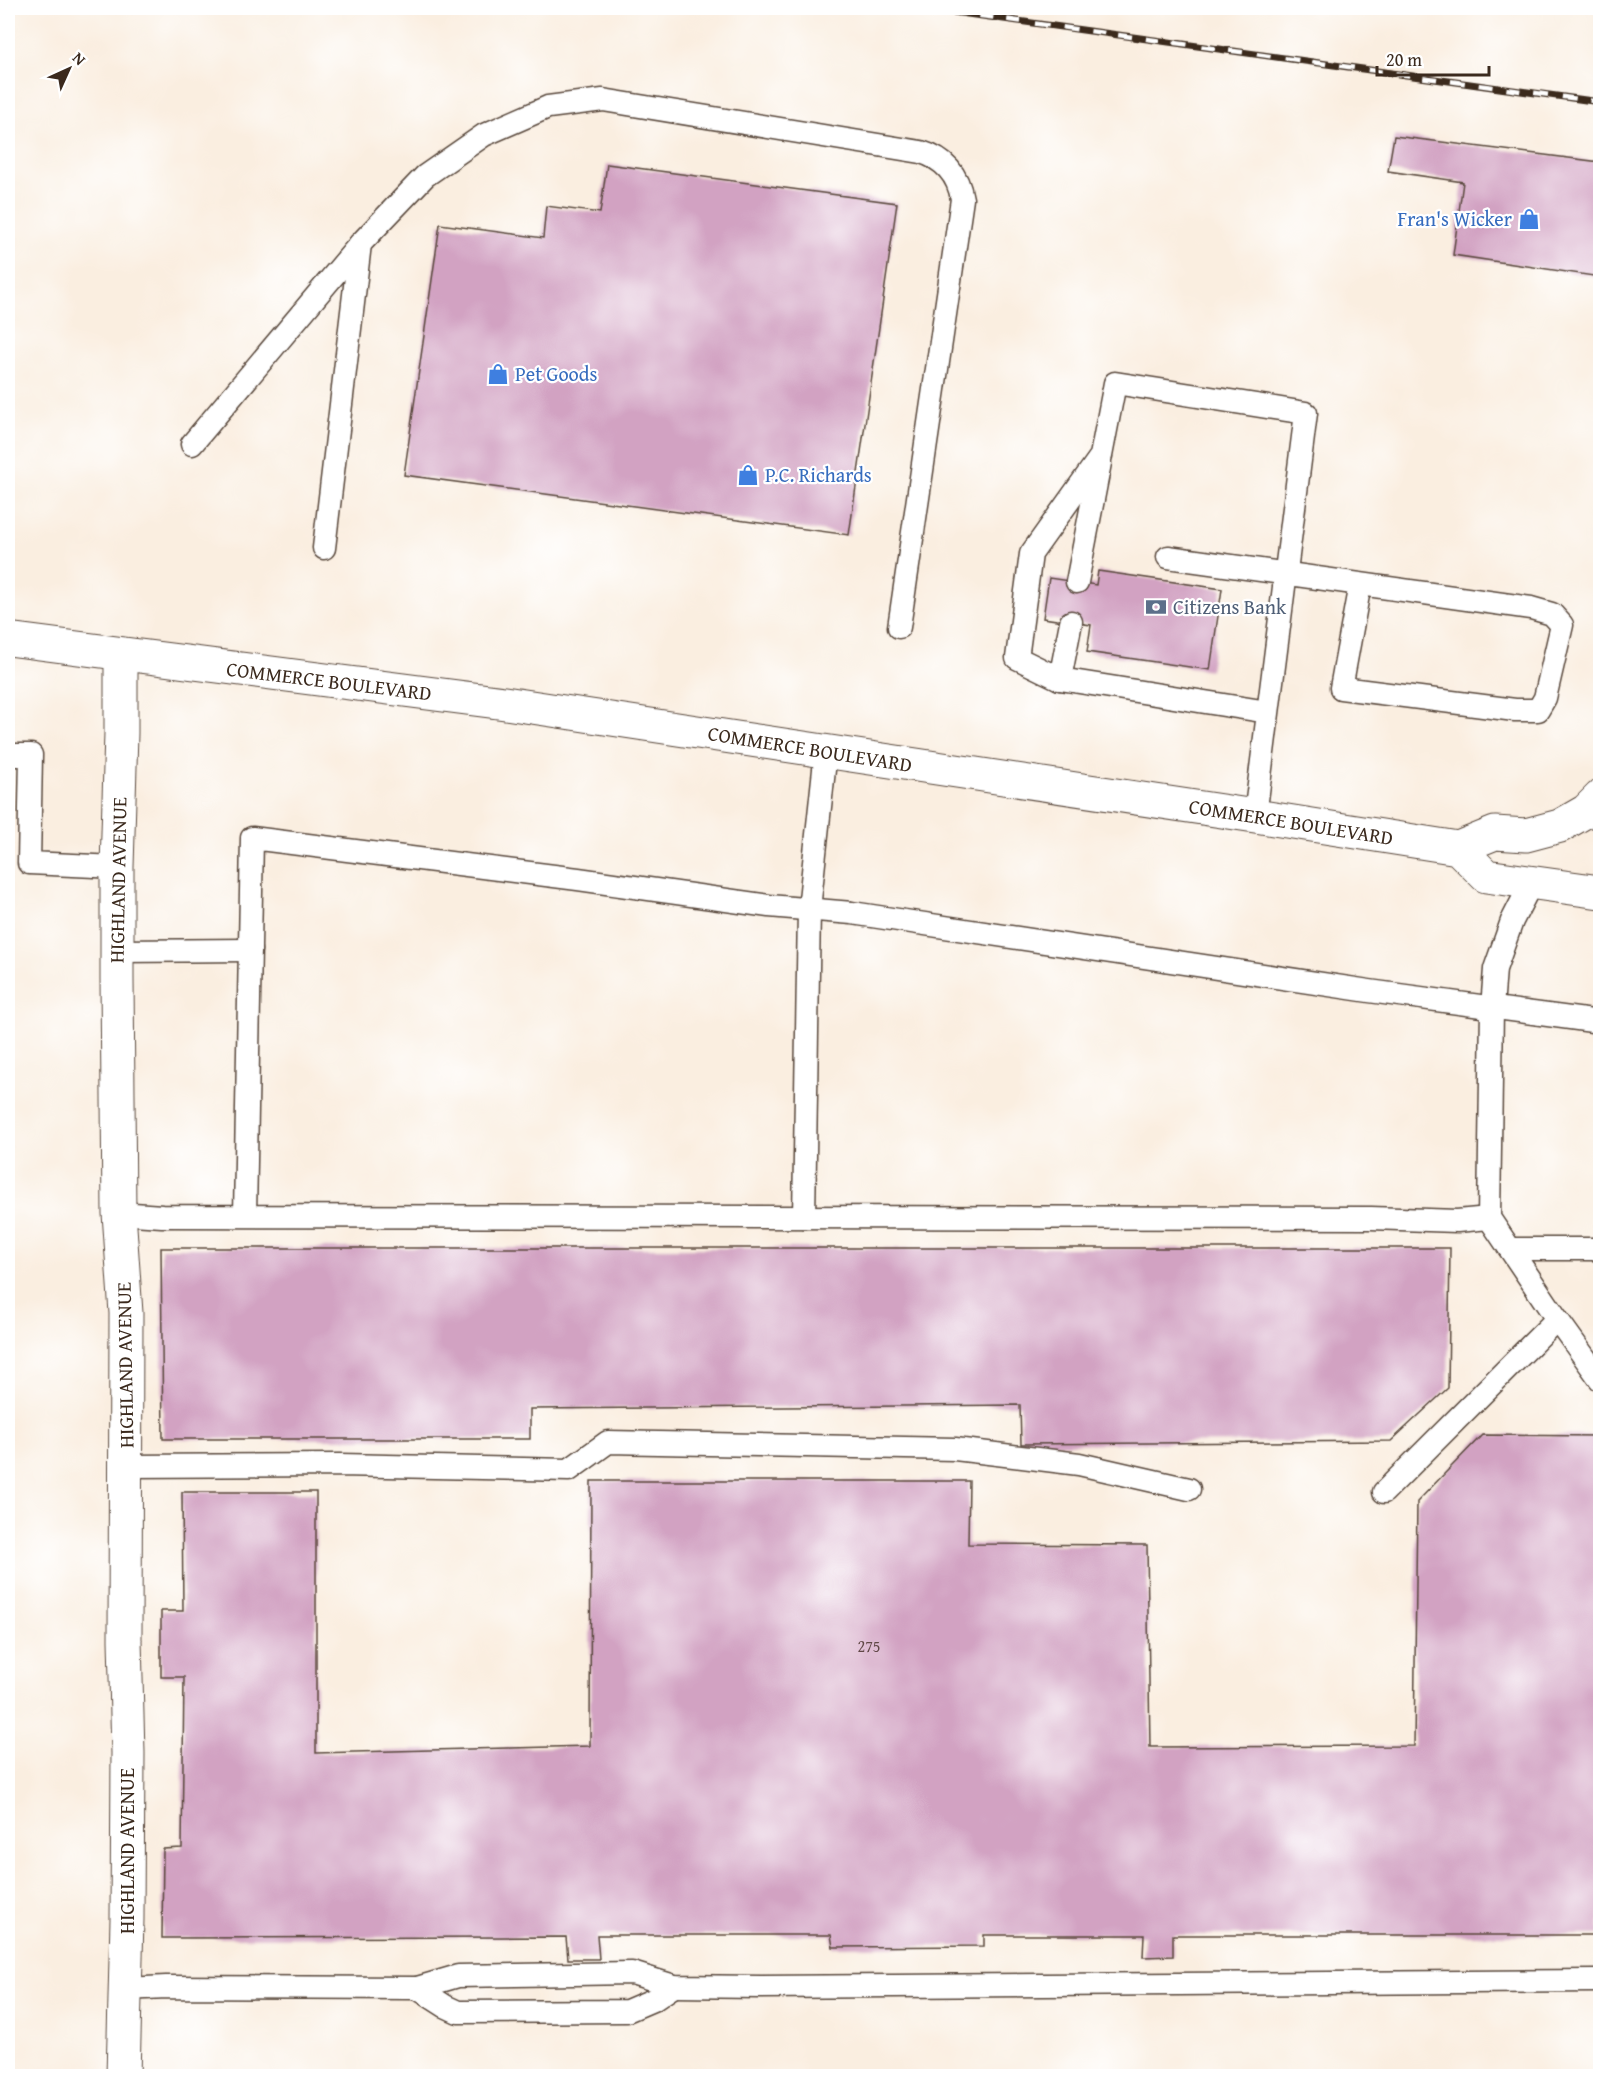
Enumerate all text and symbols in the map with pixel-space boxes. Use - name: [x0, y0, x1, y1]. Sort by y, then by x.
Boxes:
- north arrow: [39, 39, 99, 99]
- scale bar: [1377, 39, 1490, 77]
- text: N: [67, 46, 92, 71]
- text: 20 m: [1386, 46, 1422, 73]
- place label: Fran's Wicker: [1397, 204, 1512, 233]
- shop icon: Fran's Wicker: [1517, 207, 1541, 231]
- place label: Pet Goods: [515, 359, 597, 388]
- shop icon: Pet Goods: [486, 362, 510, 386]
- place label: P.C. Richards: [765, 460, 872, 489]
- shop icon: P.C. Richards: [736, 463, 760, 487]
- place label: Citizens Bank: [1173, 592, 1287, 621]
- bank icon: Citizens Bank: [1144, 595, 1168, 619]
- street label: COMMERCE BOULEVARD: [225, 654, 433, 707]
- street label: COMMERCE BOULEVARD: [706, 718, 914, 779]
- street label: COMMERCE BOULEVARD: [1187, 791, 1395, 852]
- street label: HIGHLAND AVENUE: [102, 797, 133, 963]
- street label: HIGHLAND AVENUE: [109, 1282, 140, 1448]
- house number: 275: [857, 1634, 881, 1658]
- street label: HIGHLAND AVENUE: [112, 1768, 141, 1934]

